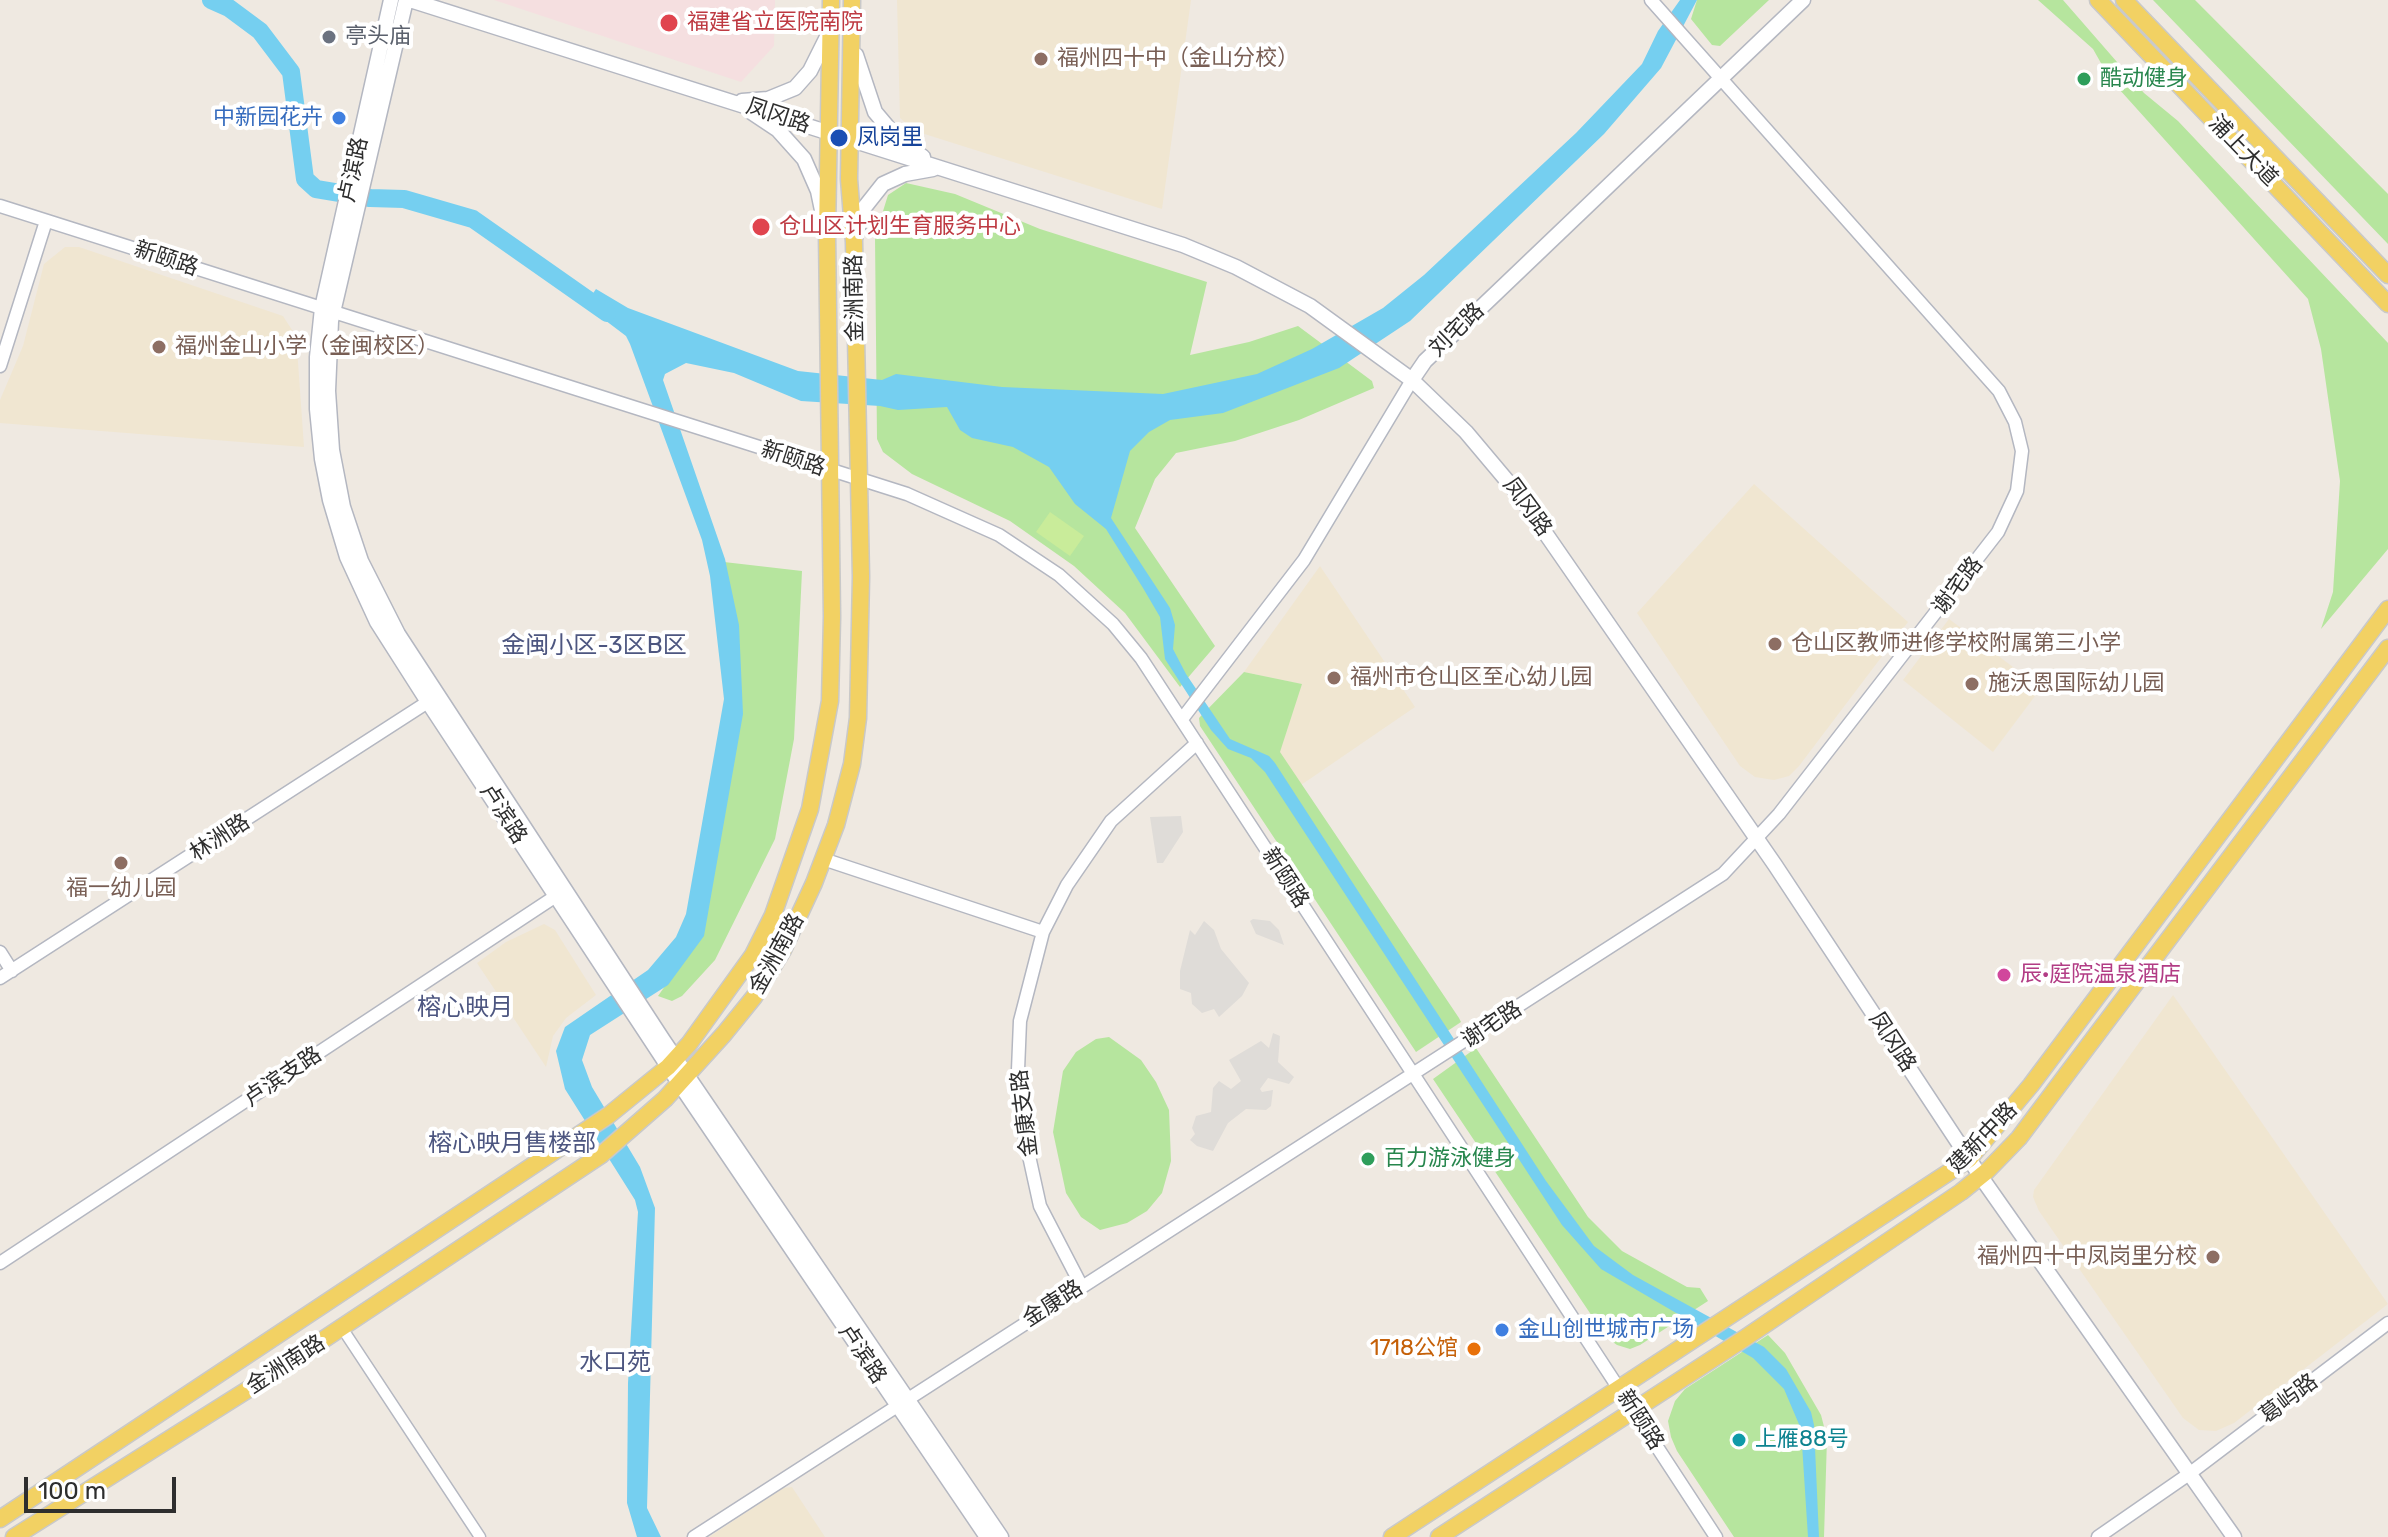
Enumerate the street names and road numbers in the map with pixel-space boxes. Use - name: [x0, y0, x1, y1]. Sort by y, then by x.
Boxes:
- street label: 凤冈路: [743, 93, 813, 139]
- street label: 浦上大道: [2203, 110, 2283, 192]
- street label: 卢滨路: [334, 135, 374, 205]
- street label: 新颐路: [131, 236, 201, 282]
- street label: 金洲南路: [841, 254, 869, 342]
- street label: 刘宅路: [1424, 298, 1490, 362]
- street label: 新颐路: [758, 436, 828, 482]
- street label: 凤冈路: [1497, 473, 1557, 541]
- street label: 谢宅路: [1927, 552, 1989, 620]
- street label: 卢滨路: [474, 779, 532, 849]
- street label: 林洲路: [185, 809, 255, 867]
- street label: 新颐路: [1256, 843, 1314, 913]
- street label: 金洲南路: [744, 909, 810, 999]
- street label: 谢宅路: [1457, 996, 1527, 1054]
- street label: 凤冈路: [1863, 1007, 1921, 1077]
- street label: 卢滨支路: [239, 1041, 327, 1113]
- street label: 金康支路: [1007, 1068, 1043, 1158]
- street label: 建新中路: [1943, 1097, 2023, 1179]
- street label: 金康路: [1018, 1275, 1088, 1333]
- street label: 卢滨路: [833, 1319, 891, 1389]
- street label: 金洲南路: [242, 1330, 330, 1400]
- street label: 葛屿路: [2255, 1369, 2323, 1429]
- street label: 新颐路: [1611, 1385, 1669, 1455]

